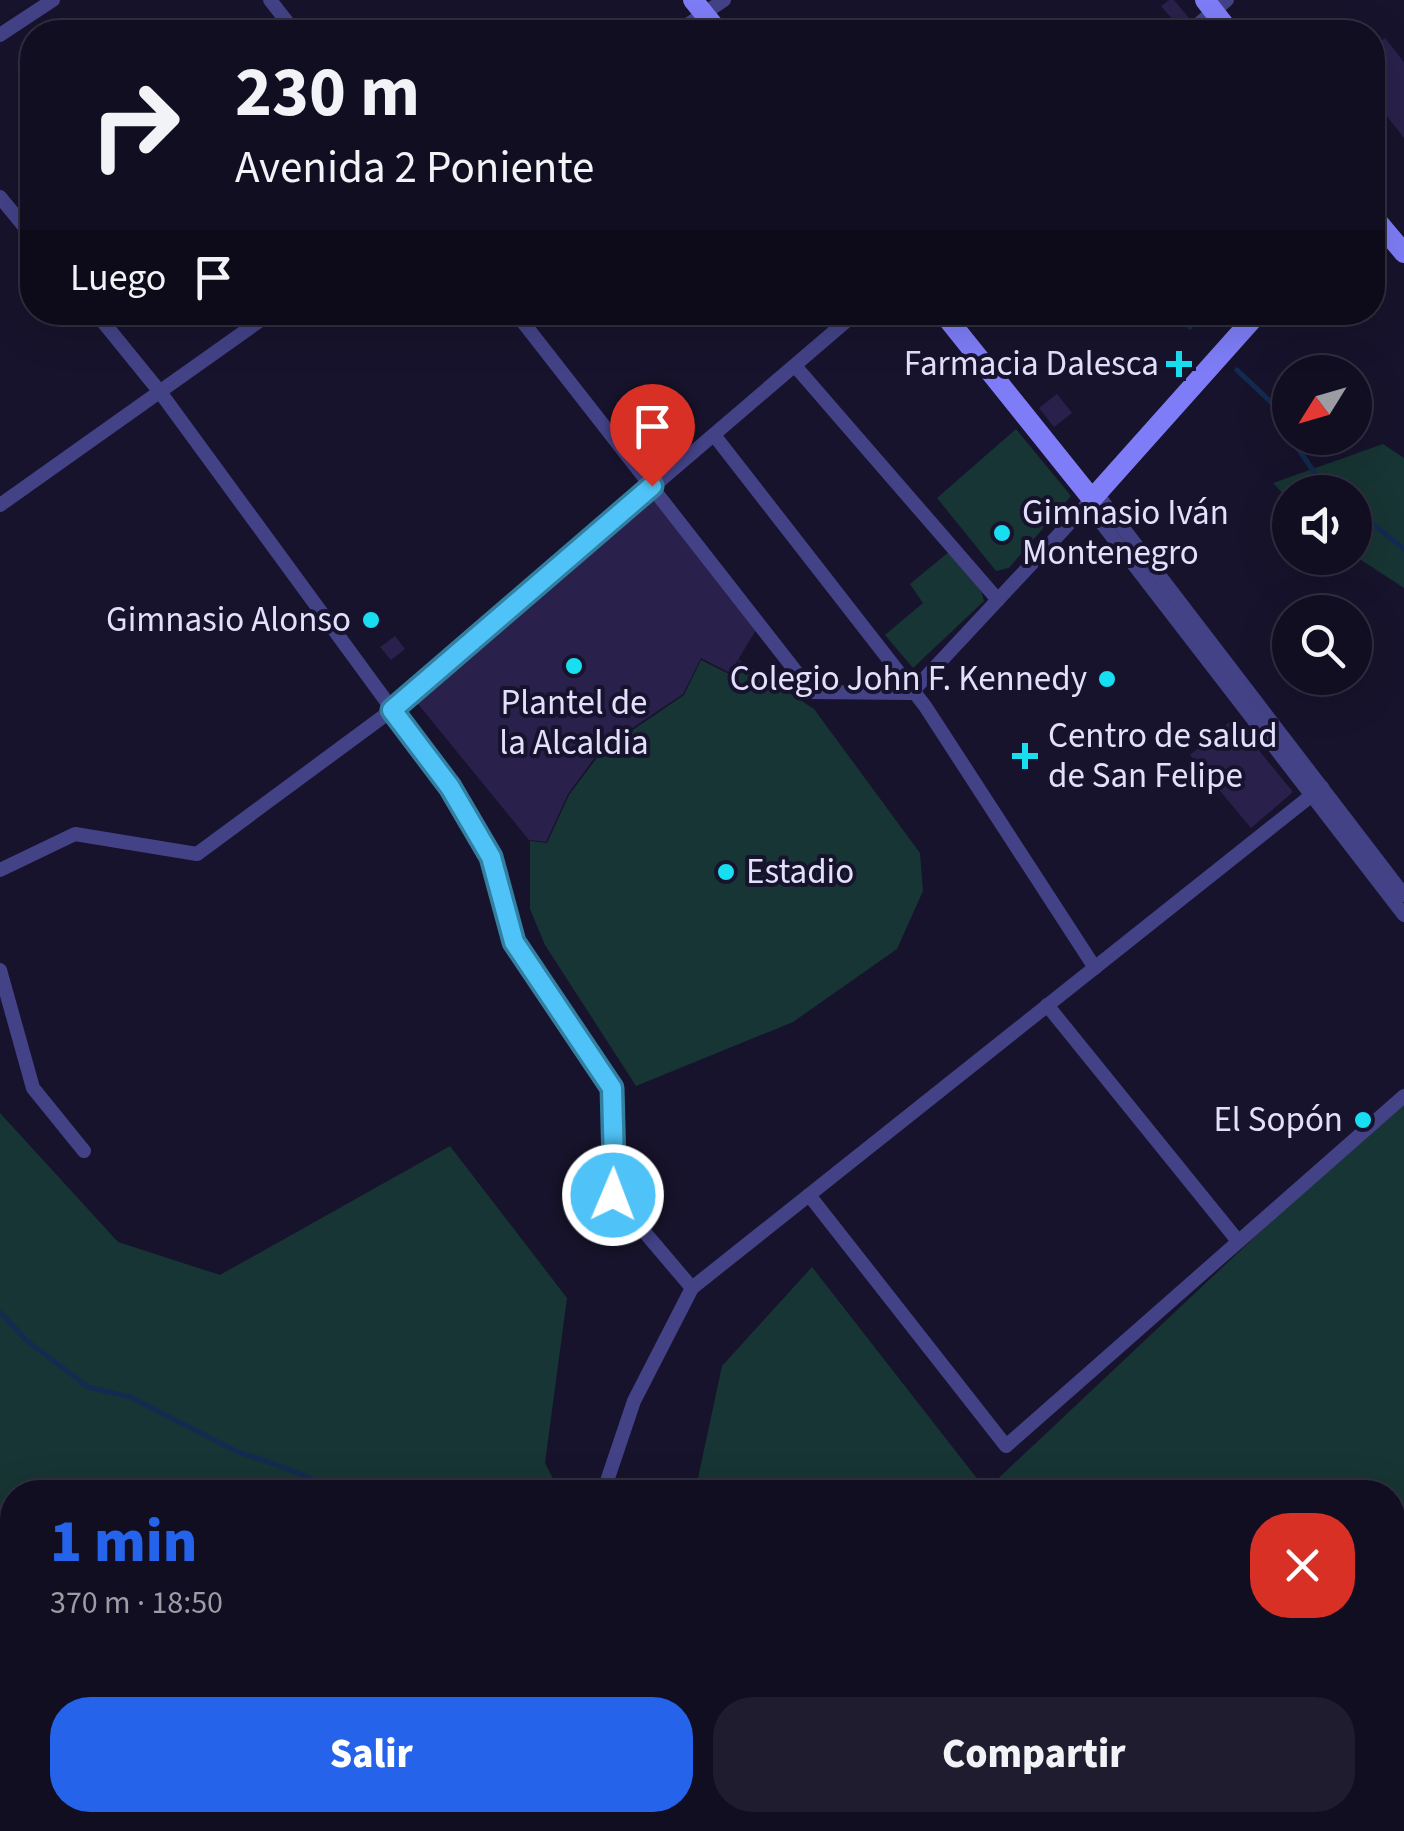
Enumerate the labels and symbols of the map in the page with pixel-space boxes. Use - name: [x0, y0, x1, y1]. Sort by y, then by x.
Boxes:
- place label: Farmacia Dalesca: [904, 339, 1159, 389]
- marker: Farmacia Dalesca: [1168, 353, 1190, 375]
- north arrow: [1272, 355, 1372, 455]
- pin: [610, 384, 695, 487]
- place label: Gimnasio Iván Montenegro: [1022, 488, 1229, 578]
- marker: Gimnasio Iván Montenegro: [991, 522, 1013, 544]
- place label: Gimnasio Alonso: [106, 595, 351, 645]
- marker: Gimnasio Alonso: [360, 609, 382, 631]
- place label: Colegio John F. Kennedy: [730, 654, 1087, 704]
- marker: Plantel de la Alcaldia: [563, 655, 585, 677]
- marker: Colegio John F. Kennedy: [1096, 668, 1118, 690]
- place label: Plantel de la Alcaldia: [499, 678, 649, 768]
- place label: Centro de salud de San Felipe: [1048, 711, 1278, 801]
- marker: Centro de salud de San Felipe: [1012, 743, 1038, 769]
- place label: Estadio: [746, 847, 854, 897]
- marker: Estadio: [715, 861, 737, 883]
- place label: El Sopón: [1213, 1095, 1343, 1145]
- marker: El Sopón: [1352, 1109, 1374, 1131]
- position arrow: [561, 1143, 665, 1247]

